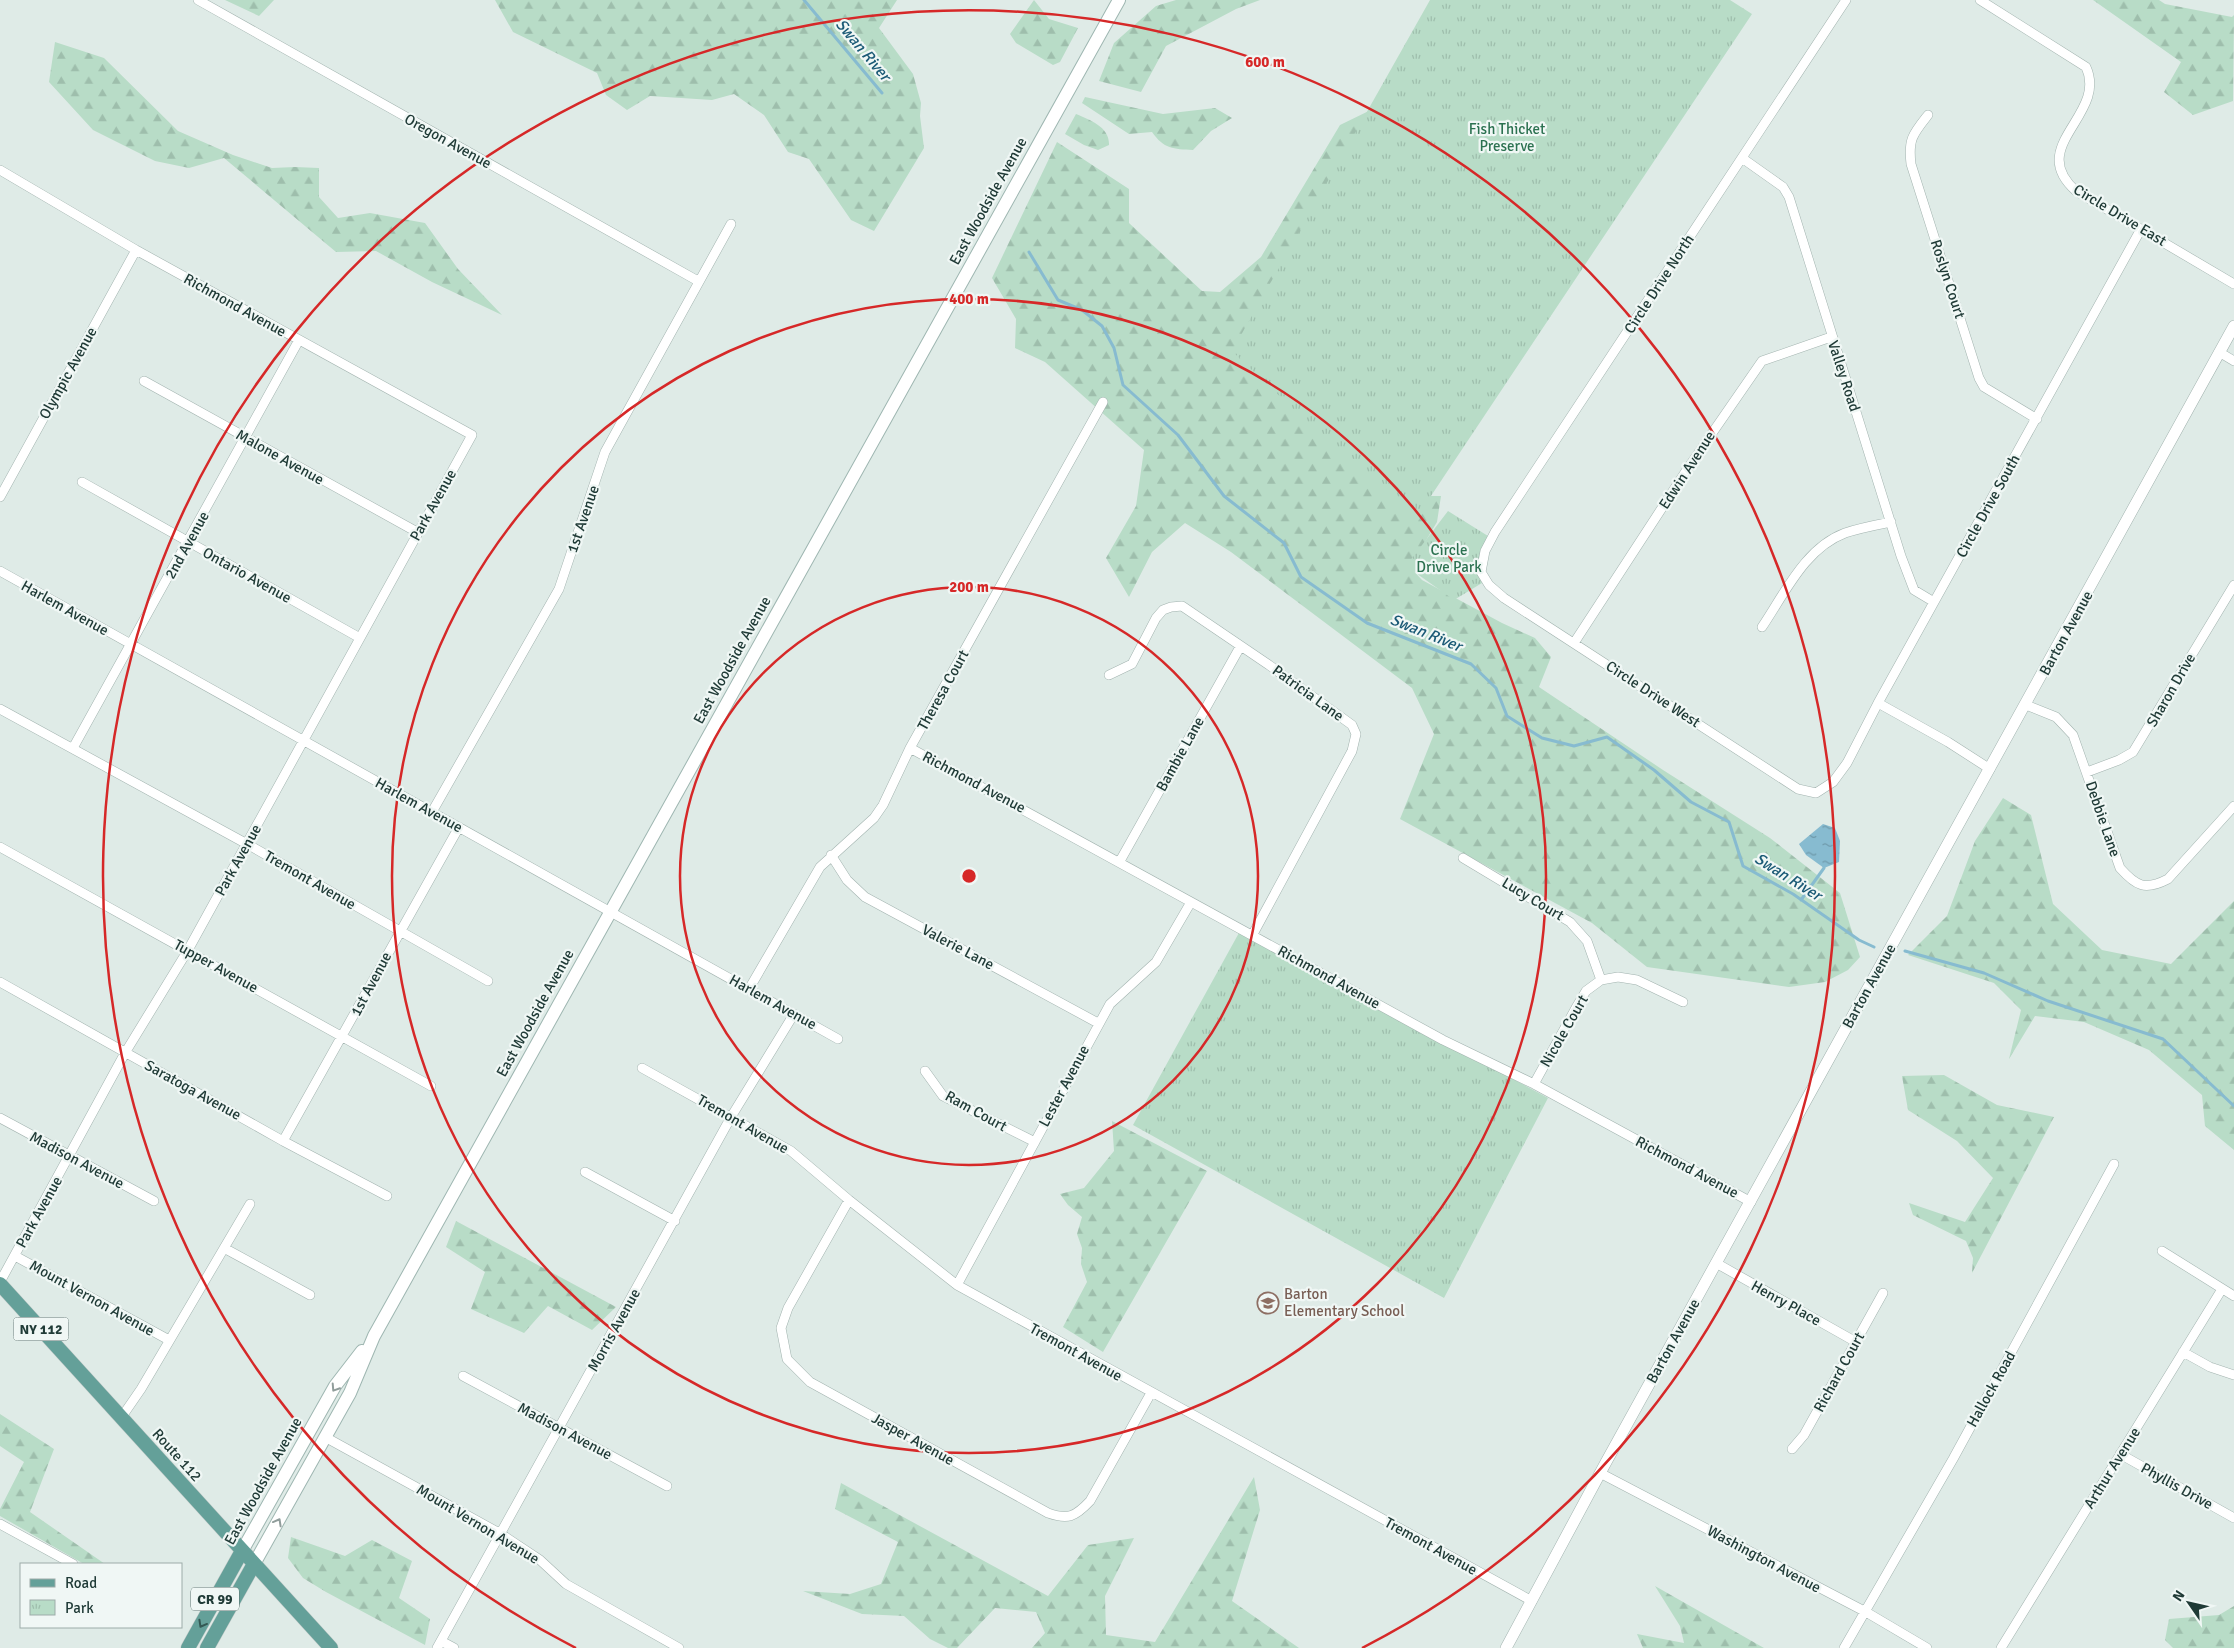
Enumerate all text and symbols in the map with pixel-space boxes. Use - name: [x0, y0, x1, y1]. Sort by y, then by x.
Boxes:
- water label: Swan River: [831, 15, 896, 87]
- text: 600 m: [1245, 53, 1285, 71]
- street label: Oregon Avenue: [401, 110, 495, 172]
- park label: Fish Thicket Preserve: [1469, 120, 1545, 155]
- street label: East Woodside Avenue: [945, 134, 1031, 268]
- street label: Circle Drive East: [2070, 180, 2170, 250]
- street label: Circle Drive North: [1620, 231, 1698, 337]
- street label: Roslyn Court: [1927, 237, 1969, 321]
- street label: Richmond Avenue: [181, 269, 289, 341]
- text: 400 m: [949, 290, 989, 308]
- street label: Olympic Avenue: [35, 324, 101, 422]
- street label: Valley Road: [1824, 338, 1864, 414]
- street label: Malone Avenue: [233, 425, 327, 489]
- street label: Edwin Avenue: [1655, 427, 1719, 513]
- street label: Circle Drive South: [1952, 451, 2024, 561]
- street label: Park Avenue: [406, 466, 460, 544]
- street label: 1st Avenue: [563, 483, 603, 555]
- street label: 2nd Avenue: [161, 508, 213, 582]
- park label: Circle Drive Park: [1416, 541, 1482, 576]
- street label: Ontario Avenue: [199, 543, 295, 607]
- street label: Harlem Avenue: [18, 577, 112, 639]
- text: 200 m: [949, 578, 989, 596]
- street label: Barton Avenue: [2035, 588, 2097, 678]
- street label: East Woodside Avenue: [689, 593, 775, 727]
- water label: Swan River: [1387, 610, 1467, 657]
- street label: Theresa Court: [913, 647, 973, 733]
- street label: Sharon Drive: [2143, 650, 2199, 730]
- street label: Circle Drive West: [1602, 657, 1704, 731]
- street label: Patricia Lane: [1269, 661, 1347, 725]
- street label: Bambie Lane: [1152, 714, 1208, 794]
- street label: Richmond Avenue: [919, 747, 1029, 817]
- street label: Harlem Avenue: [372, 774, 466, 836]
- street label: Debbie Lane: [2082, 779, 2124, 859]
- street label: Park Avenue: [211, 821, 265, 899]
- street label: Tremont Avenue: [261, 847, 359, 913]
- water label: Swan River: [1751, 849, 1827, 907]
- centre of rings: [960, 867, 978, 885]
- street label: Lucy Court: [1499, 874, 1567, 924]
- street label: Valerie Lane: [919, 921, 997, 973]
- street label: Tupper Avenue: [171, 935, 261, 997]
- street label: Richmond Avenue: [1275, 941, 1383, 1013]
- street label: Barton Avenue: [1838, 941, 1900, 1031]
- street label: East Woodside Avenue: [492, 946, 578, 1080]
- street label: 1st Avenue: [347, 949, 395, 1019]
- street label: Harlem Avenue: [726, 971, 820, 1033]
- street label: Nicole Court: [1536, 992, 1592, 1070]
- street label: Lester Avenue: [1035, 1042, 1093, 1130]
- street label: Saratoga Avenue: [142, 1056, 244, 1124]
- street label: Ram Court: [942, 1087, 1010, 1135]
- street label: Tremont Avenue: [694, 1091, 792, 1157]
- street label: Madison Avenue: [27, 1128, 127, 1192]
- street label: Richmond Avenue: [1632, 1132, 1742, 1202]
- street label: Park Avenue: [12, 1173, 66, 1251]
- street label: Mount Vernon Avenue: [26, 1256, 158, 1340]
- street label: Henry Place: [1748, 1276, 1824, 1330]
- street label: Morris Avenue: [584, 1285, 644, 1375]
- place label: Barton Elementary School: [1284, 1285, 1405, 1320]
- school or university icon: Barton Elementary School: [1256, 1291, 1280, 1315]
- street label: Barton Avenue: [1642, 1296, 1704, 1386]
- road number: NY 112: [13, 1318, 68, 1340]
- street label: Tremont Avenue: [1027, 1319, 1125, 1385]
- street label: Richard Court: [1810, 1329, 1868, 1415]
- street label: Hallock Road: [1963, 1348, 2019, 1430]
- one-way arrow: [331, 1383, 341, 1392]
- street label: Madison Avenue: [515, 1399, 615, 1463]
- street label: Jasper Avenue: [869, 1409, 957, 1469]
- street label: East Woodside Avenue: [220, 1414, 306, 1548]
- street label: Arthur Avenue: [2080, 1424, 2144, 1512]
- street label: Route 112: [149, 1425, 205, 1485]
- street label: Phyllis Drive: [2138, 1459, 2216, 1513]
- street label: Mount Vernon Avenue: [413, 1480, 543, 1568]
- street label: Tremont Avenue: [1382, 1513, 1480, 1579]
- one-way arrow: [272, 1518, 282, 1527]
- street label: Washington Avenue: [1704, 1521, 1824, 1597]
- legend: [20, 1563, 182, 1628]
- text: Road: [65, 1574, 97, 1592]
- north arrow: [2164, 1578, 2214, 1628]
- text: N: [2169, 1587, 2188, 1605]
- road number: CR 99: [191, 1588, 239, 1610]
- text: Park: [65, 1599, 94, 1617]
- one-way arrow: [198, 1619, 208, 1628]

